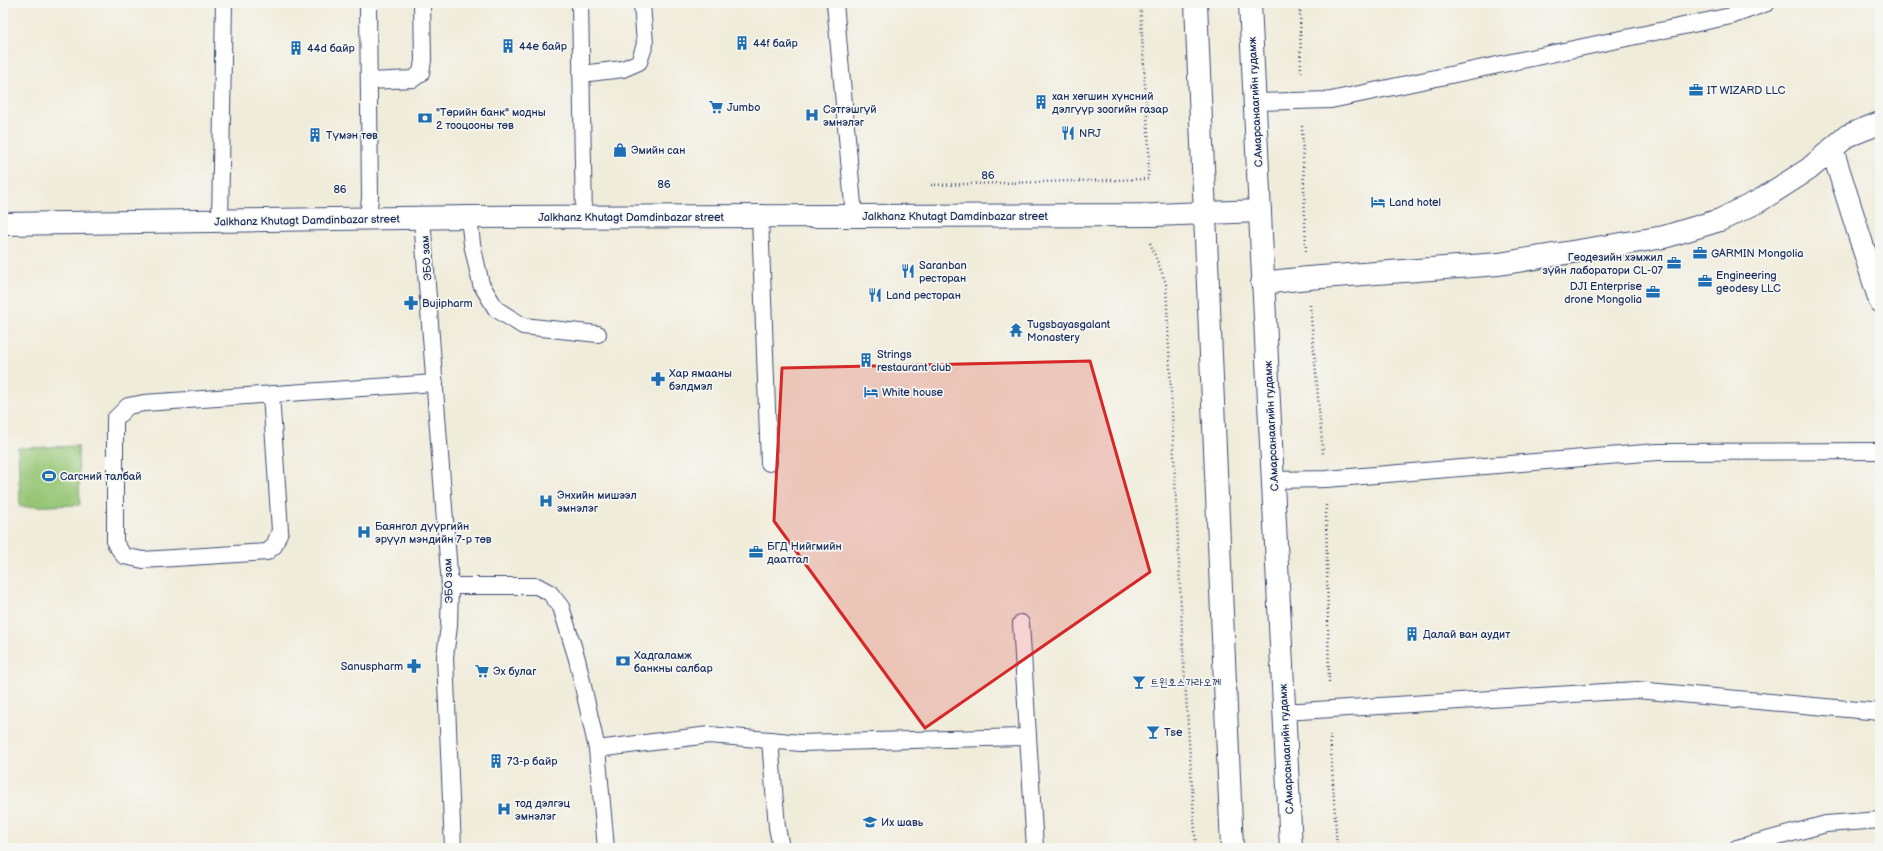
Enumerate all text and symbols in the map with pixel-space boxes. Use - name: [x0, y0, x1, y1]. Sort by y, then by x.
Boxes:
- building icon: 44f байр: [734, 35, 750, 51]
- street label: С.Амарсанаагийн гудамж: [1246, 36, 1265, 168]
- place label: 44f байр: [753, 37, 799, 50]
- building icon: 44e байр: [500, 38, 516, 54]
- building icon: 44d байр: [288, 40, 304, 56]
- place label: 44e байр: [519, 40, 568, 53]
- place label: 44d байр: [307, 42, 356, 55]
- office icon: IT WIZARD LLC: [1688, 82, 1704, 98]
- place label: IT WIZARD LLC: [1707, 84, 1786, 97]
- place label: хан хөгшин хүнсний дэлгүүр зоогийн газар: [1052, 90, 1169, 116]
- building icon: хан хөгшин хүнсний дэлгүүр зоогийн газар: [1033, 94, 1049, 110]
- supermarket icon: Jumbo: [708, 99, 724, 115]
- place label: Jumbo: [727, 101, 760, 114]
- place label: Сэтгэшгүй эмнэлэг: [823, 103, 877, 129]
- place label: "Төрийн банк" модны 2 тооцооны төв: [436, 106, 546, 132]
- hospital icon: Сэтгэшгүй эмнэлэг: [804, 107, 820, 123]
- bank icon: "Төрийн банк" модны 2 тооцооны төв: [417, 110, 433, 126]
- restaurant icon: NRJ: [1060, 125, 1076, 141]
- building icon: Түмэн төв: [307, 127, 323, 143]
- place label: NRJ: [1079, 127, 1101, 140]
- place label: Түмэн төв: [326, 129, 378, 142]
- shop icon: Эмийн сан: [612, 142, 628, 158]
- place label: Эмийн сан: [631, 144, 685, 157]
- street label: 86: [981, 169, 995, 182]
- street label: 86: [657, 178, 671, 191]
- street label: 86: [333, 183, 347, 196]
- hotel icon: Land hotel: [1370, 194, 1386, 210]
- place label: Land hotel: [1389, 196, 1441, 209]
- street label: Jalkhanz Khutagt Damdinbazar street: [862, 210, 1048, 223]
- street label: Jalkhanz Khutagt Damdinbazar street: [538, 211, 724, 224]
- street label: Jalkhanz Khutagt Damdinbazar street: [214, 212, 401, 229]
- street label: ЭБО зам: [418, 235, 435, 281]
- office icon: GARMIN Mongolia: [1692, 245, 1708, 261]
- place label: GARMIN Mongolia: [1711, 247, 1804, 260]
- place label: Геодезийн хэмжил зүйн лаборатори CL-07: [1542, 251, 1664, 277]
- office icon: Геодезийн хэмжил зүйн лаборатори CL-07: [1666, 255, 1682, 271]
- place label: Saranban ресторан: [919, 259, 967, 285]
- restaurant icon: Saranban ресторан: [900, 263, 916, 279]
- place label: Engineering geodesy LLC: [1716, 269, 1781, 295]
- office icon: Engineering geodesy LLC: [1697, 273, 1713, 289]
- place label: DJI Enterprise drone Mongolia: [1564, 280, 1642, 306]
- office icon: DJI Enterprise drone Mongolia: [1645, 284, 1661, 300]
- restaurant icon: Land ресторан: [867, 287, 883, 303]
- place label: Land ресторан: [886, 289, 961, 302]
- pharmacy icon: Bujipharm: [403, 295, 419, 311]
- place label: Bujipharm: [422, 297, 473, 310]
- place label: Tugsbayasgalant Monastery: [1027, 318, 1111, 344]
- temple icon: Tugsbayasgalant Monastery: [1008, 322, 1024, 338]
- place label: Strings restaurant club: [877, 348, 951, 374]
- building icon: Strings restaurant club: [858, 352, 874, 368]
- street label: С.Амарсанаагийн гудамж: [1262, 360, 1281, 492]
- place label: Хар ямааны бэлдмэл: [669, 367, 732, 393]
- pharmacy icon: Хар ямааны бэлдмэл: [650, 371, 666, 387]
- hotel icon: White house: [863, 384, 879, 400]
- place label: White house: [882, 386, 944, 399]
- sports icon: Сагсний талбай: [41, 468, 57, 484]
- place label: Сагсний талбай: [60, 470, 141, 483]
- place label: Энхийн мишээл эмнэлэг: [557, 489, 637, 515]
- hospital icon: Энхийн мишээл эмнэлэг: [538, 493, 554, 509]
- place label: Баянгол дүүргийн эрүүл мэндийн 7-р төв: [375, 520, 492, 546]
- hospital icon: Баянгол дүүргийн эрүүл мэндийн 7-р төв: [356, 524, 372, 540]
- place label: БГД Нийгмийн даатгал: [767, 540, 842, 566]
- office icon: БГД Нийгмийн даатгал: [748, 544, 764, 560]
- street label: ЭБО зам: [441, 558, 456, 604]
- building icon: Далай ван аудит: [1404, 626, 1420, 642]
- place label: Далай ван аудит: [1423, 628, 1510, 641]
- place label: Хадгаламж банкны салбар: [634, 649, 713, 675]
- bank icon: Хадгаламж банкны салбар: [615, 653, 631, 669]
- pharmacy icon: Sanuspharm: [406, 658, 422, 674]
- place label: Sanuspharm: [341, 660, 403, 673]
- supermarket icon: Эх булаг: [474, 663, 490, 679]
- place label: Эх булаг: [493, 665, 537, 678]
- bar icon: 트윈호스가라오께: [1131, 674, 1147, 690]
- place label: 트윈호스가라오께: [1150, 676, 1221, 689]
- street label: С.Амарсанаагийн гудамж: [1277, 683, 1296, 815]
- bar icon: Tse: [1145, 724, 1161, 740]
- place label: Tse: [1164, 726, 1183, 739]
- building icon: 73-р байр: [488, 753, 504, 769]
- place label: 73-р байр: [507, 755, 558, 768]
- place label: тод дэлгэц эмнэлэг: [515, 797, 570, 823]
- hospital icon: тод дэлгэц эмнэлэг: [496, 801, 512, 817]
- school or university icon: Их шавь: [862, 814, 878, 830]
- place label: Их шавь: [881, 816, 924, 829]

